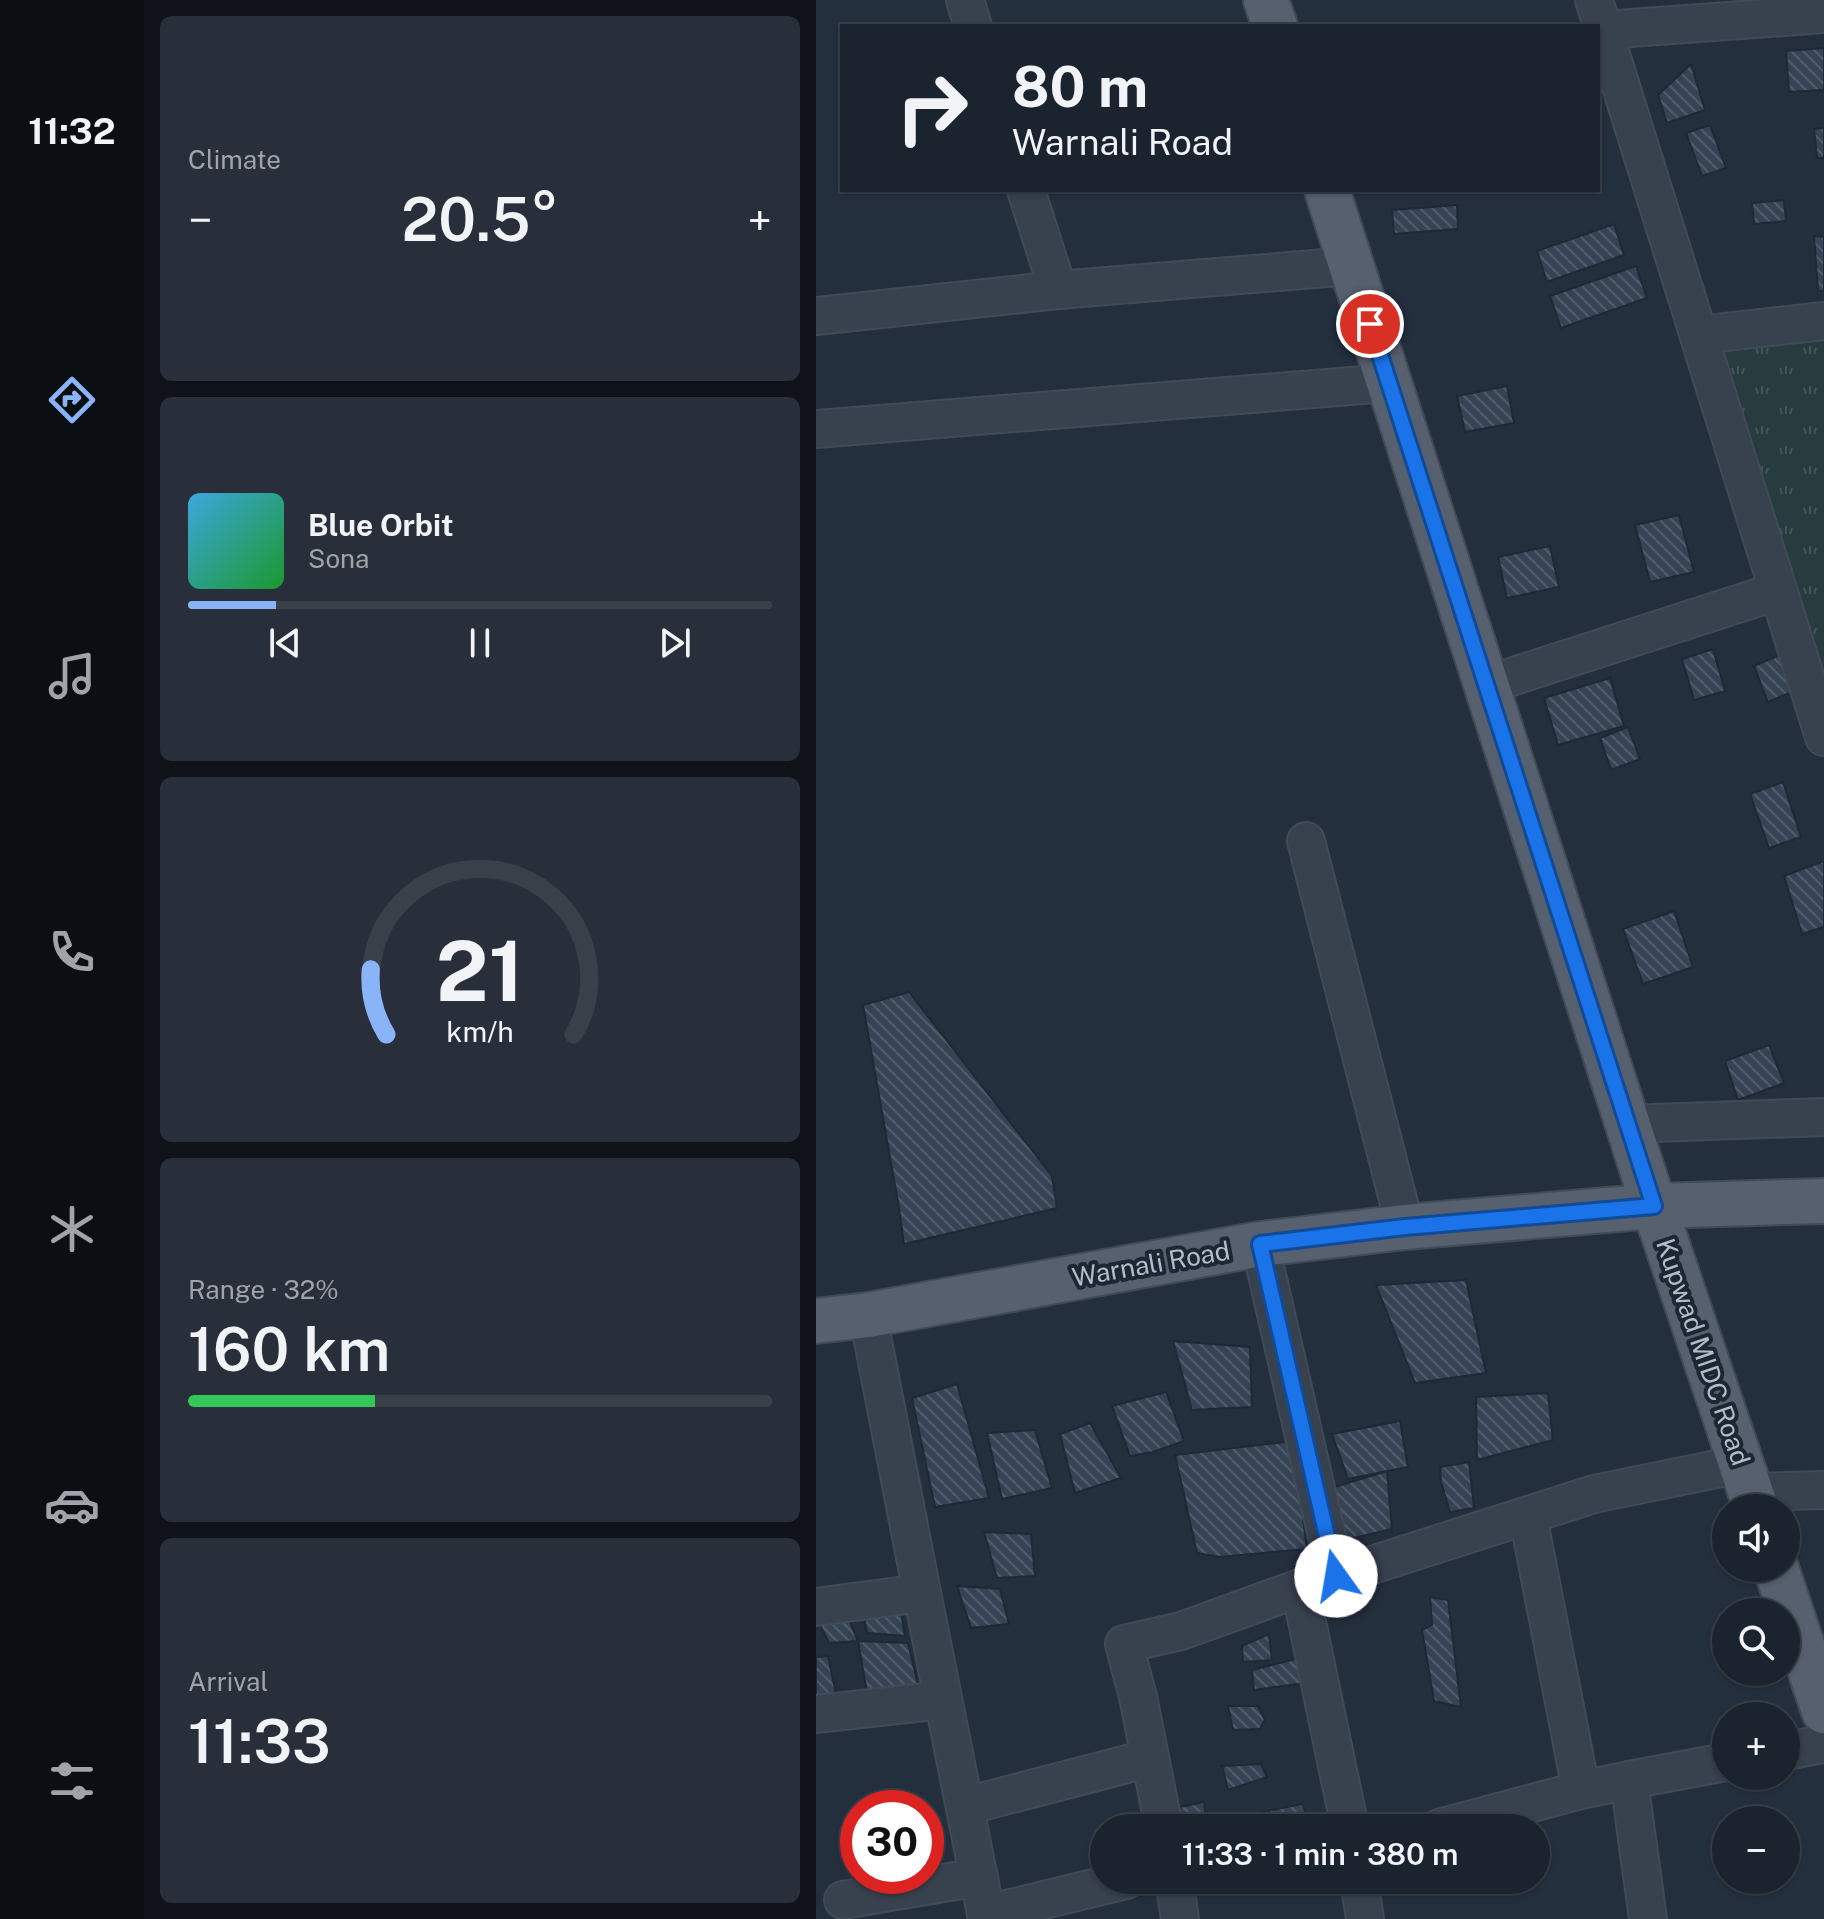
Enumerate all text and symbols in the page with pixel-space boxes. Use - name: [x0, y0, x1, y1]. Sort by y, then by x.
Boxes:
- text: 80 m: [1012, 54, 1148, 120]
- icon: right: [880, 56, 984, 160]
- text: 11:32: [28, 110, 116, 152]
- text: Warnali Road: [1012, 121, 1233, 163]
- text: Climate: [188, 144, 281, 175]
- text: 20.5°: [401, 184, 559, 255]
- text: −: [188, 194, 212, 246]
- text: +: [748, 194, 772, 246]
- pin: [1336, 290, 1404, 358]
- icon: arrive: [1348, 302, 1392, 346]
- icon: directions: [44, 372, 100, 428]
- text: Blue Orbit: [308, 507, 454, 543]
- text: Sona: [308, 543, 369, 574]
- icon: previous: [263, 621, 307, 665]
- icon: pause: [458, 621, 502, 665]
- icon: next: [653, 621, 697, 665]
- icon: music: [44, 648, 100, 704]
- text: 21: [436, 922, 524, 1020]
- icon: phone: [44, 924, 100, 980]
- text: km/h: [446, 1016, 514, 1049]
- icon: climate: [44, 1201, 100, 1257]
- street label: Warnali Road: [1070, 1234, 1232, 1293]
- street label: Kupwad MIDC Road: [1650, 1234, 1757, 1469]
- text: Range · 32%: [188, 1274, 339, 1305]
- text: 160 km: [188, 1314, 390, 1385]
- icon: car: [44, 1477, 100, 1533]
- map controls: [1712, 1494, 1800, 1894]
- button: sound: [1712, 1494, 1800, 1582]
- position arrow: [1294, 1534, 1378, 1618]
- button: search: [1712, 1598, 1800, 1686]
- text: Arrival: [188, 1666, 268, 1697]
- button: +: [1712, 1702, 1800, 1790]
- text: 11:33: [188, 1706, 331, 1777]
- icon: filters: [44, 1753, 100, 1809]
- speed limit sign: 30: [840, 1790, 944, 1894]
- button: −: [1712, 1806, 1800, 1894]
- text: 11:33 · 1 min · 380 m: [1182, 1836, 1458, 1872]

